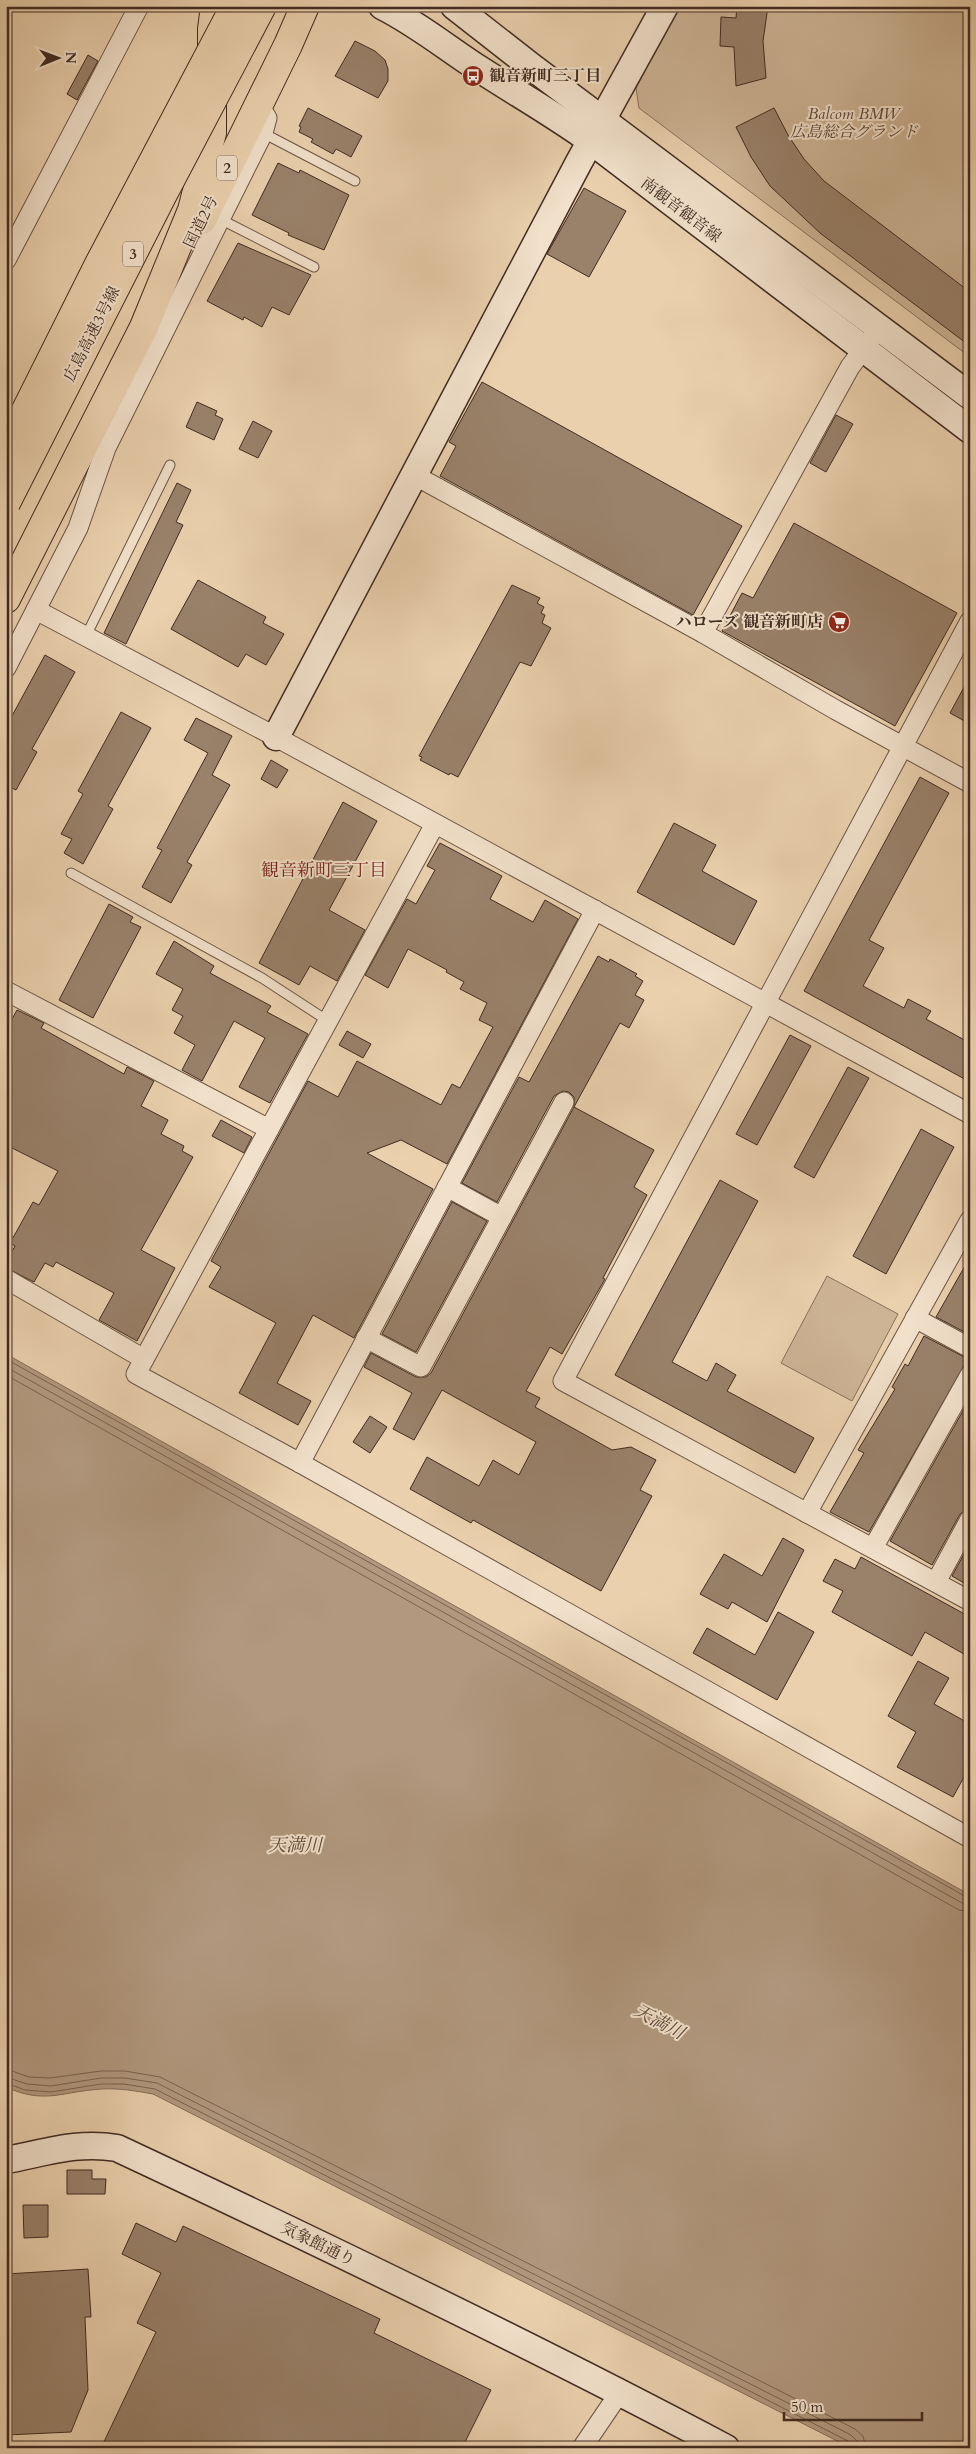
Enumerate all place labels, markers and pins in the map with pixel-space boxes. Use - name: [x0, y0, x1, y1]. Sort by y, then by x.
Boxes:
- bus stop icon: 観音新町三丁目: [461, 64, 485, 88]
- place label: 観音新町三丁目: [489, 65, 601, 87]
- supermarket icon: ハローズ 観音新町店: [827, 610, 851, 634]
- place label: ハローズ 観音新町店: [676, 611, 823, 633]

